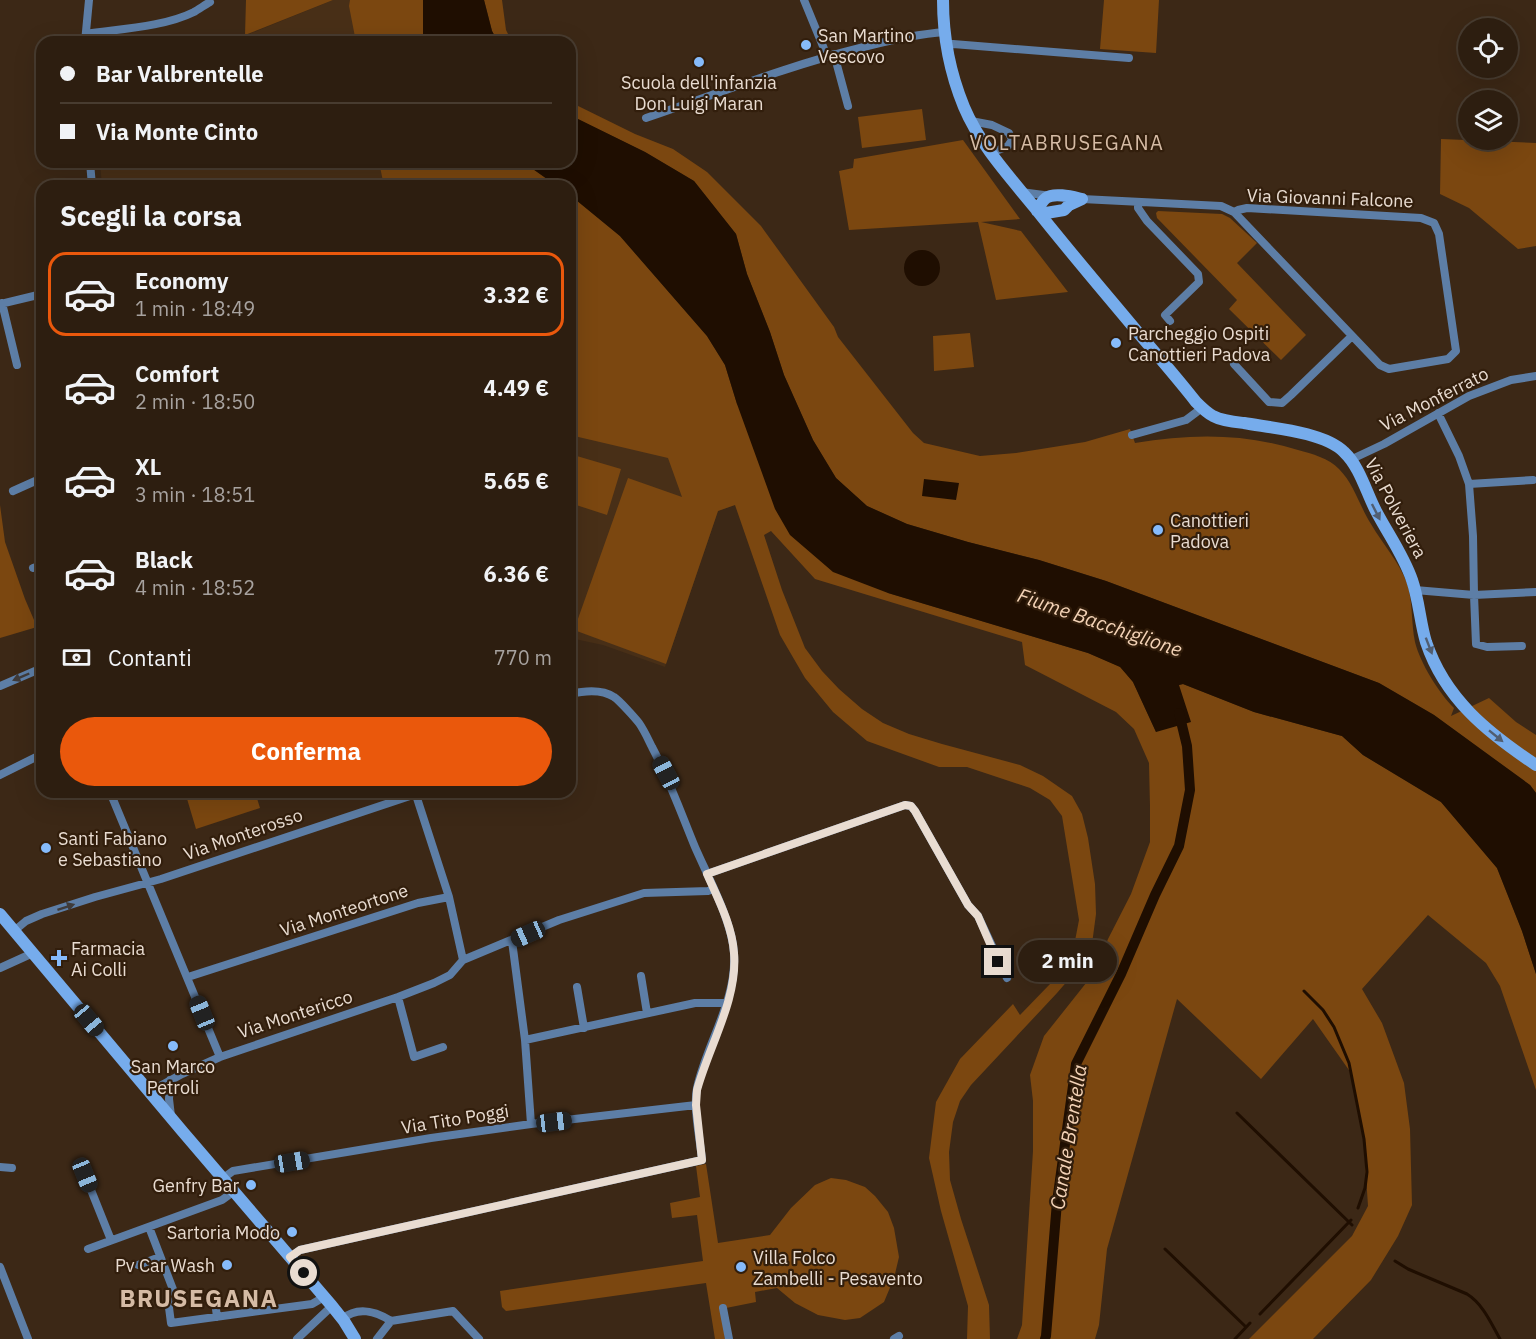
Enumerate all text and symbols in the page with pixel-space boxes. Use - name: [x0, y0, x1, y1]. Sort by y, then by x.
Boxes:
- map controls: [1458, 18, 1518, 150]
- button: locate: [1458, 18, 1518, 78]
- place label: San Martino Vescovo: [818, 24, 915, 68]
- marker: San Martino Vescovo: [799, 38, 813, 52]
- marker: Scuola dell'infanzia Don Luigi Maran: [692, 55, 706, 69]
- text: Bar Valbrentelle: [96, 59, 264, 88]
- place label: Scuola dell'infanzia Don Luigi Maran: [621, 71, 777, 115]
- button: layers: [1458, 90, 1518, 150]
- text: Via Monte Cinto: [96, 117, 258, 146]
- district label: VOLTABRUSEGANA: [970, 129, 1164, 156]
- street label: Via Giovanni Falcone: [1246, 184, 1414, 212]
- text: Scegli la corsa: [60, 198, 242, 233]
- text: Economy: [135, 266, 229, 295]
- icon: car: [63, 267, 117, 321]
- text: 3.32 €: [484, 280, 549, 309]
- text: 1 min · 18:49: [135, 295, 255, 322]
- place label: Parcheggio Ospiti Canottieri Padova: [1128, 322, 1271, 366]
- marker: Parcheggio Ospiti Canottieri Padova: [1109, 336, 1123, 350]
- text: Comfort: [135, 359, 219, 388]
- icon: car: [63, 360, 117, 414]
- street label: Via Monferrato: [1376, 362, 1492, 436]
- text: 4.49 €: [484, 373, 549, 402]
- text: 2 min · 18:50: [135, 388, 255, 415]
- text: XL: [135, 452, 161, 481]
- icon: car: [63, 453, 117, 507]
- street label: Via Polveriera: [1360, 454, 1432, 562]
- text: 5.65 €: [484, 466, 549, 495]
- text: 3 min · 18:51: [135, 481, 255, 508]
- one-way arrow: [1371, 503, 1381, 521]
- place label: Canottieri Padova: [1170, 509, 1249, 553]
- marker: Canottieri Padova: [1151, 523, 1165, 537]
- text: Black: [135, 545, 193, 574]
- icon: car: [63, 546, 117, 600]
- text: 6.36 €: [484, 559, 549, 588]
- text: 4 min · 18:52: [135, 574, 255, 601]
- water label: Fiume Bacchiglione: [1014, 581, 1186, 663]
- one-way arrow: [1424, 638, 1434, 656]
- icon: cash: [60, 641, 93, 674]
- text: Contanti: [108, 643, 192, 672]
- text: 770 m: [494, 644, 552, 671]
- one-way arrow: [12, 673, 30, 682]
- button: Conferma: [60, 717, 552, 786]
- one-way arrow: [1488, 730, 1504, 743]
- car: [650, 753, 682, 793]
- street label: Via Monterosso: [180, 803, 306, 865]
- place label: Santi Fabiano e Sebastiano: [58, 827, 167, 871]
- marker: Santi Fabiano e Sebastiano: [39, 841, 53, 855]
- street label: Via Monteortone: [277, 878, 411, 942]
- one-way arrow: [57, 901, 75, 911]
- car: [508, 918, 548, 950]
- place label: Farmacia Ai Colli: [71, 937, 145, 981]
- callout: 2 min: [1019, 941, 1118, 983]
- text: 2 min: [1041, 947, 1094, 974]
- route end: [984, 948, 1011, 975]
- marker: Farmacia Ai Colli: [52, 951, 66, 965]
- street label: Via Montericco: [235, 985, 355, 1043]
- car: [187, 993, 217, 1033]
- car: [71, 1000, 107, 1040]
- marker: San Marco Petroli: [166, 1039, 180, 1053]
- place label: San Marco Petroli: [131, 1055, 215, 1099]
- water label: Canale Brentella: [1043, 1063, 1093, 1211]
- street label: Via Tito Poggi: [399, 1099, 511, 1139]
- car: [535, 1111, 573, 1133]
- car: [273, 1150, 311, 1174]
- car: [70, 1155, 100, 1195]
- place label: Genfry Bar: [153, 1174, 239, 1197]
- marker: Genfry Bar: [244, 1178, 258, 1192]
- place label: Sartoria Modo: [167, 1221, 280, 1244]
- marker: Sartoria Modo: [285, 1225, 299, 1239]
- place label: Villa Folco Zambelli - Pesavento: [753, 1246, 923, 1290]
- place label: Pv Car Wash: [115, 1254, 215, 1277]
- marker: Pv Car Wash: [220, 1258, 234, 1272]
- route start: [290, 1259, 317, 1286]
- marker: Villa Folco Zambelli - Pesavento: [734, 1260, 748, 1274]
- district label: BRUSEGANA: [119, 1282, 279, 1314]

